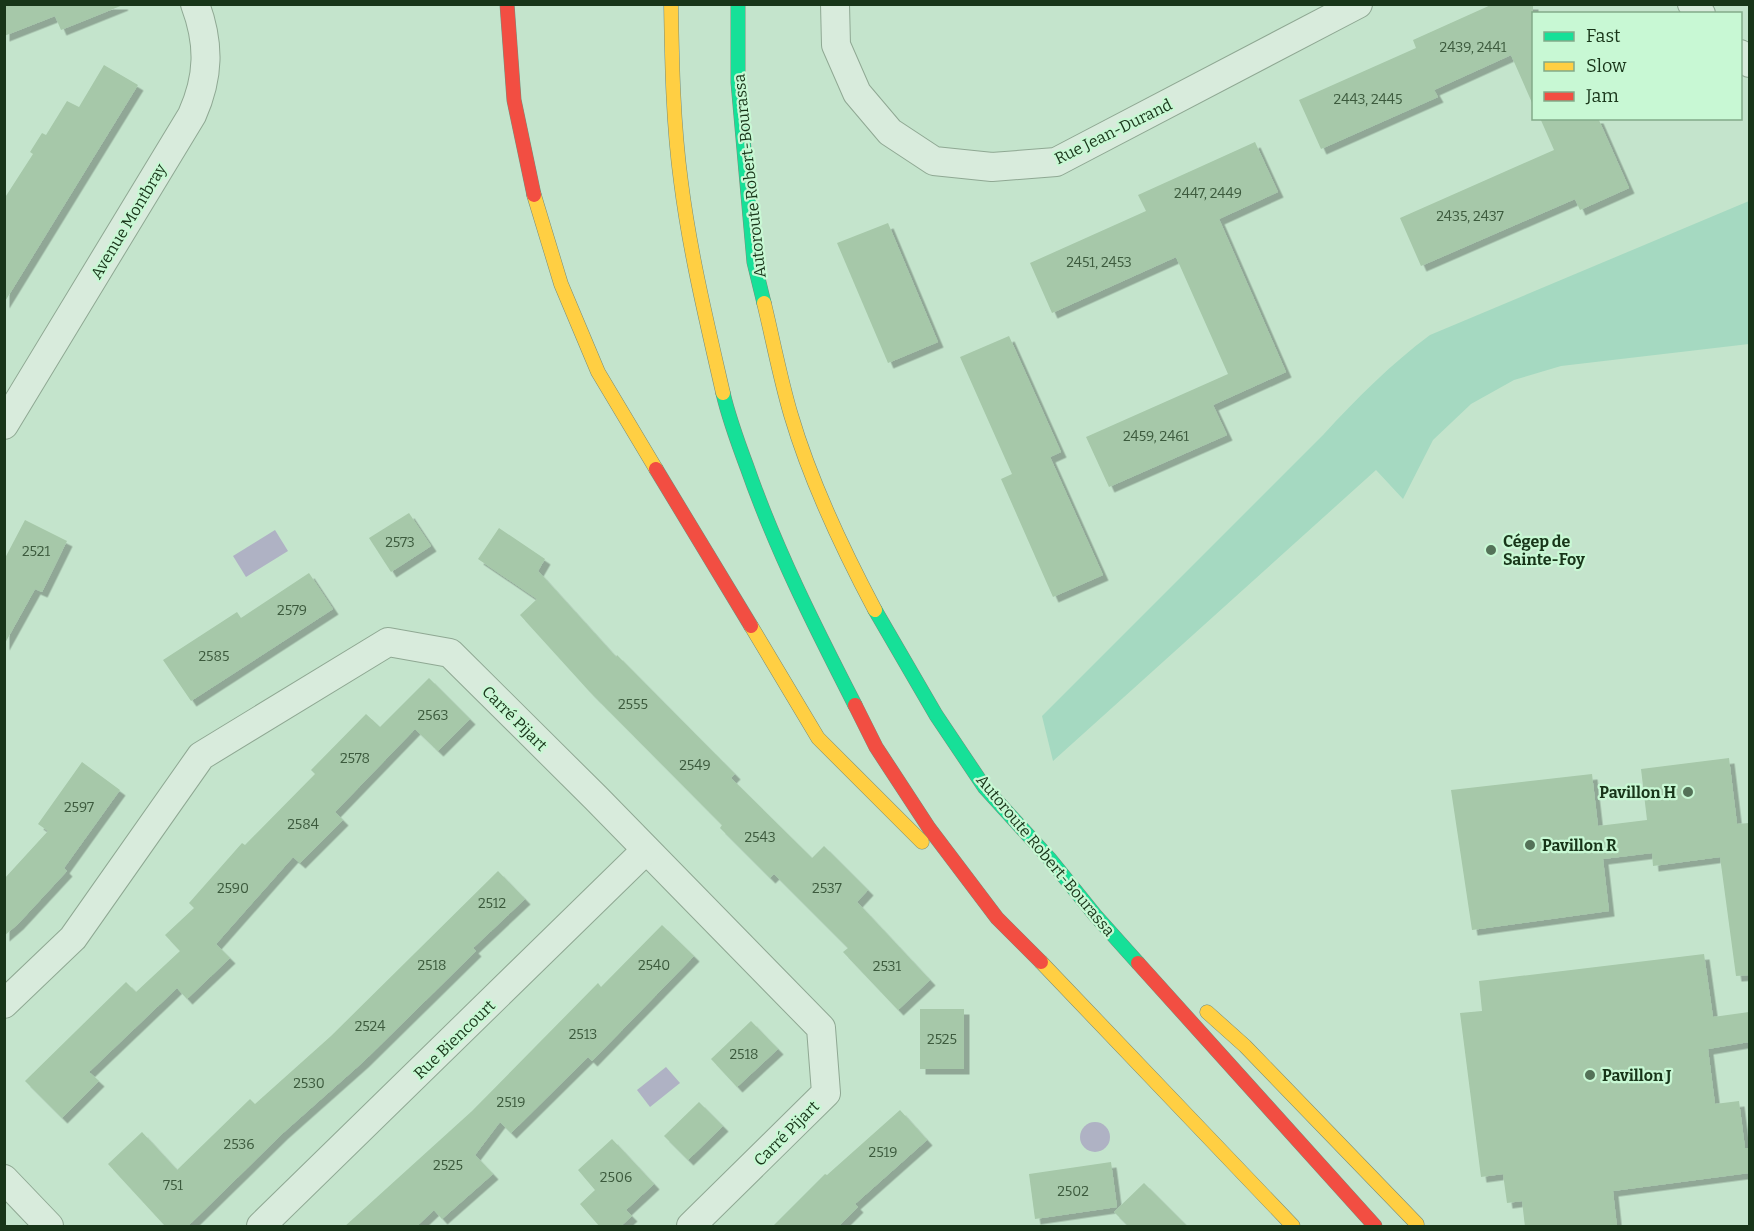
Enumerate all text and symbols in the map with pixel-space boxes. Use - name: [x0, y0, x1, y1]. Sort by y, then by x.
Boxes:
- legend: [1532, 12, 1742, 120]
- text: Fast: [1586, 25, 1621, 47]
- house number: 2439, 2441: [1440, 39, 1507, 56]
- text: Slow: [1586, 55, 1627, 77]
- street label: Autoroute Robert-Bourassa: [729, 73, 770, 279]
- text: Jam: [1585, 85, 1619, 107]
- house number: 2443, 2445: [1334, 91, 1402, 108]
- street label: Rue Jean-Durand: [1051, 95, 1176, 168]
- street label: Avenue Montbray: [87, 160, 171, 282]
- house number: 2447, 2449: [1174, 185, 1242, 202]
- house number: 2435, 2437: [1436, 208, 1504, 225]
- house number: 2451, 2453: [1066, 254, 1132, 271]
- house number: 2459, 2461: [1123, 428, 1189, 445]
- place label: Cégep de Sainte-Foy: [1503, 532, 1585, 569]
- house number: 2573: [385, 534, 415, 551]
- house number: 2521: [22, 543, 50, 560]
- marker: Cégep de Sainte-Foy: [1484, 543, 1498, 557]
- house number: 2579: [277, 602, 307, 619]
- house number: 2585: [199, 648, 229, 665]
- street label: Carré Pijart: [478, 682, 551, 755]
- house number: 2555: [618, 696, 648, 713]
- house number: 2563: [417, 707, 449, 724]
- house number: 2578: [340, 750, 370, 767]
- house number: 2549: [679, 757, 711, 774]
- street label: Autoroute Robert-Bourassa: [972, 771, 1119, 940]
- place label: Pavillon H: [1599, 783, 1676, 802]
- marker: Pavillon H: [1681, 785, 1695, 799]
- house number: 2597: [64, 799, 94, 816]
- house number: 2584: [287, 816, 319, 833]
- house number: 2543: [744, 829, 776, 846]
- place label: Pavillon R: [1542, 836, 1617, 855]
- marker: Pavillon R: [1523, 838, 1537, 852]
- house number: 2590: [217, 880, 249, 897]
- house number: 2537: [812, 880, 842, 897]
- house number: 2512: [478, 895, 506, 912]
- house number: 2518: [417, 957, 447, 974]
- house number: 2540: [638, 957, 670, 974]
- house number: 2531: [873, 958, 902, 975]
- street label: Rue Biencourt: [410, 996, 499, 1083]
- house number: 2524: [355, 1018, 385, 1035]
- house number: 2513: [569, 1026, 597, 1043]
- house number: 2525: [927, 1031, 957, 1048]
- house number: 2518: [729, 1046, 759, 1063]
- place label: Pavillon J: [1602, 1066, 1672, 1085]
- marker: Pavillon J: [1583, 1068, 1597, 1082]
- house number: 2530: [293, 1075, 325, 1092]
- house number: 2519: [497, 1094, 525, 1111]
- street label: Carré Pijart: [750, 1097, 823, 1170]
- house number: 2536: [224, 1136, 254, 1153]
- house number: 2519: [869, 1144, 897, 1161]
- house number: 2525: [433, 1157, 463, 1174]
- house number: 2506: [600, 1169, 632, 1186]
- house number: 751: [163, 1177, 183, 1194]
- house number: 2502: [1057, 1183, 1089, 1200]

